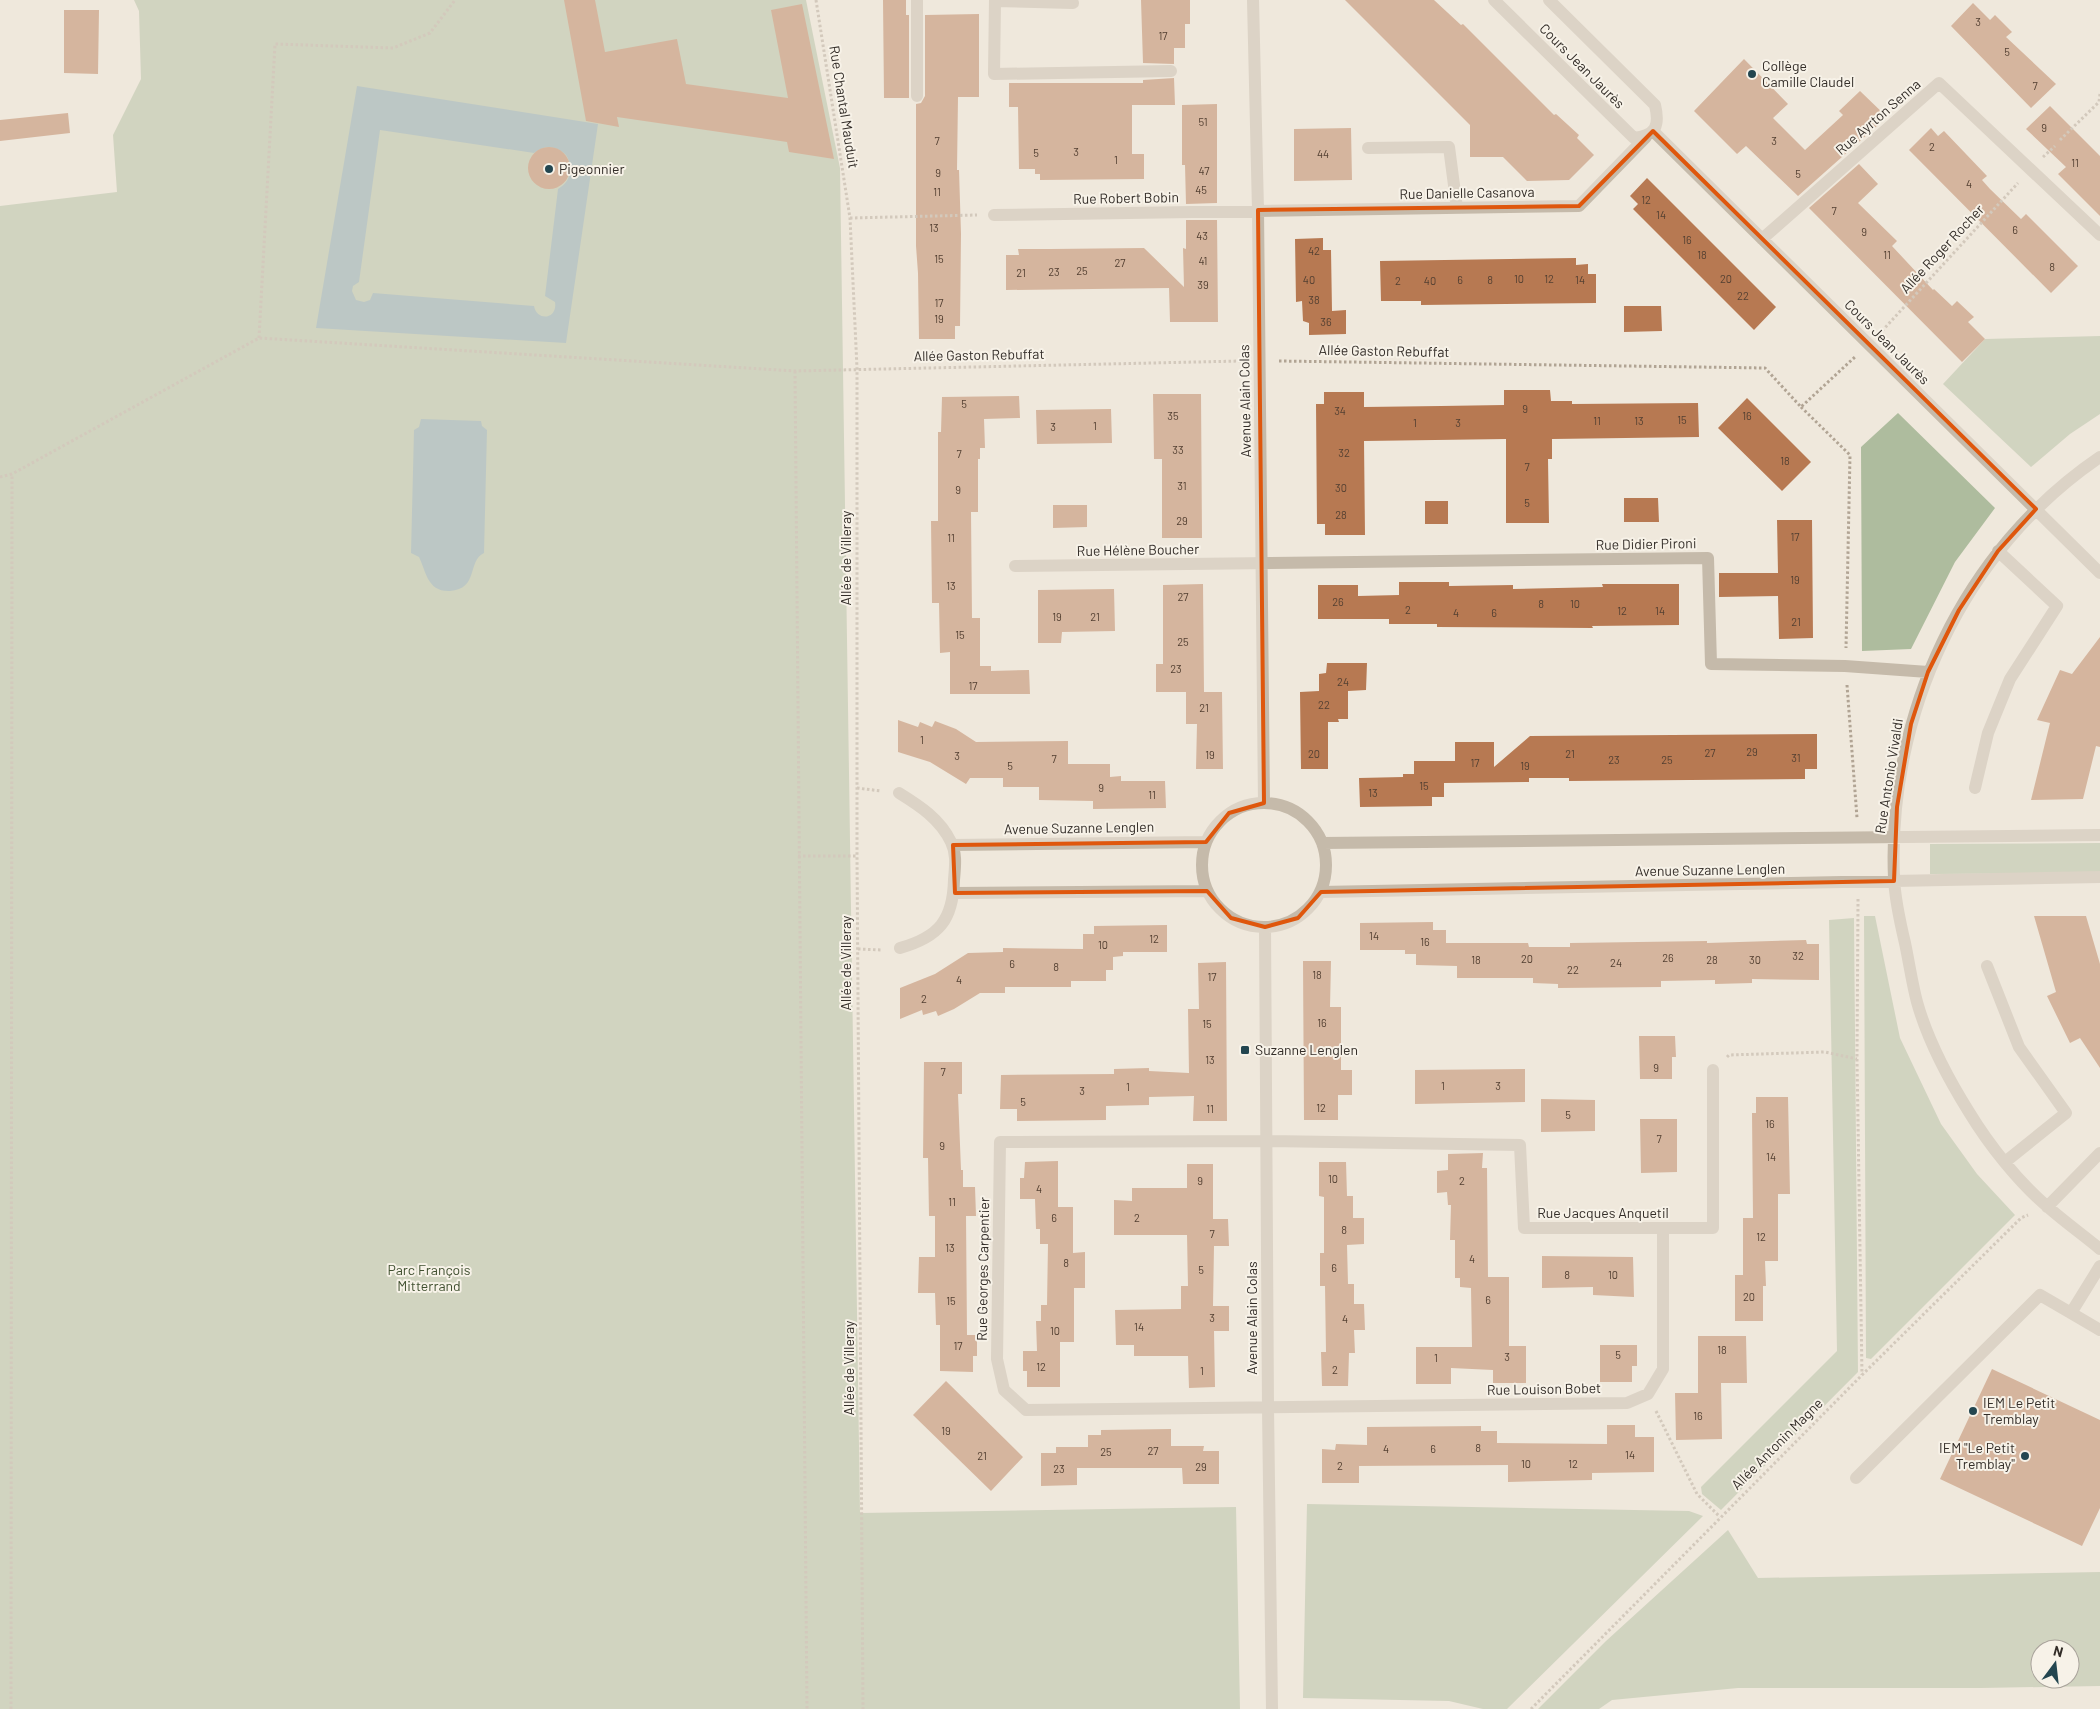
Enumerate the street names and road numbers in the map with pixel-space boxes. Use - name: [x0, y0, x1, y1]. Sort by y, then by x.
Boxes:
- street label: Cours Jean Jaurès: [1536, 20, 1629, 112]
- street label: Rue Chantal Mauduit: [826, 44, 863, 169]
- street label: Rue Ayrton Senna: [1832, 75, 1924, 158]
- street label: Rue Danielle Casanova: [1399, 183, 1535, 202]
- street label: Rue Robert Bobin: [1073, 188, 1179, 207]
- street label: Allée Roger Rocher: [1896, 201, 1987, 297]
- street label: Cours Jean Jaurès: [1841, 296, 1934, 388]
- street label: Allée Gaston Rebuffat: [1318, 341, 1450, 360]
- street label: Avenue Alain Colas: [1235, 344, 1254, 458]
- street label: Allée Gaston Rebuffat: [913, 345, 1045, 364]
- street label: Allée de Villeray: [837, 510, 854, 605]
- street label: Rue Didier Pironi: [1595, 534, 1697, 553]
- street label: Rue Hélène Boucher: [1077, 540, 1199, 559]
- street label: Rue Antonio Vivaldi: [1871, 717, 1906, 835]
- street label: Avenue Suzanne Lenglen: [1004, 818, 1154, 837]
- street label: Avenue Suzanne Lenglen: [1635, 860, 1785, 879]
- street label: Allée de Villeray: [837, 915, 854, 1010]
- street label: Rue Georges Carpentier: [973, 1197, 992, 1341]
- street label: Rue Jacques Anquetil: [1537, 1204, 1669, 1221]
- street label: Avenue Alain Colas: [1243, 1261, 1260, 1375]
- street label: Allée de Villeray: [840, 1320, 857, 1415]
- street label: Rue Louison Bobet: [1487, 1379, 1601, 1398]
- street label: Allée Antonin Magne: [1727, 1394, 1826, 1493]

